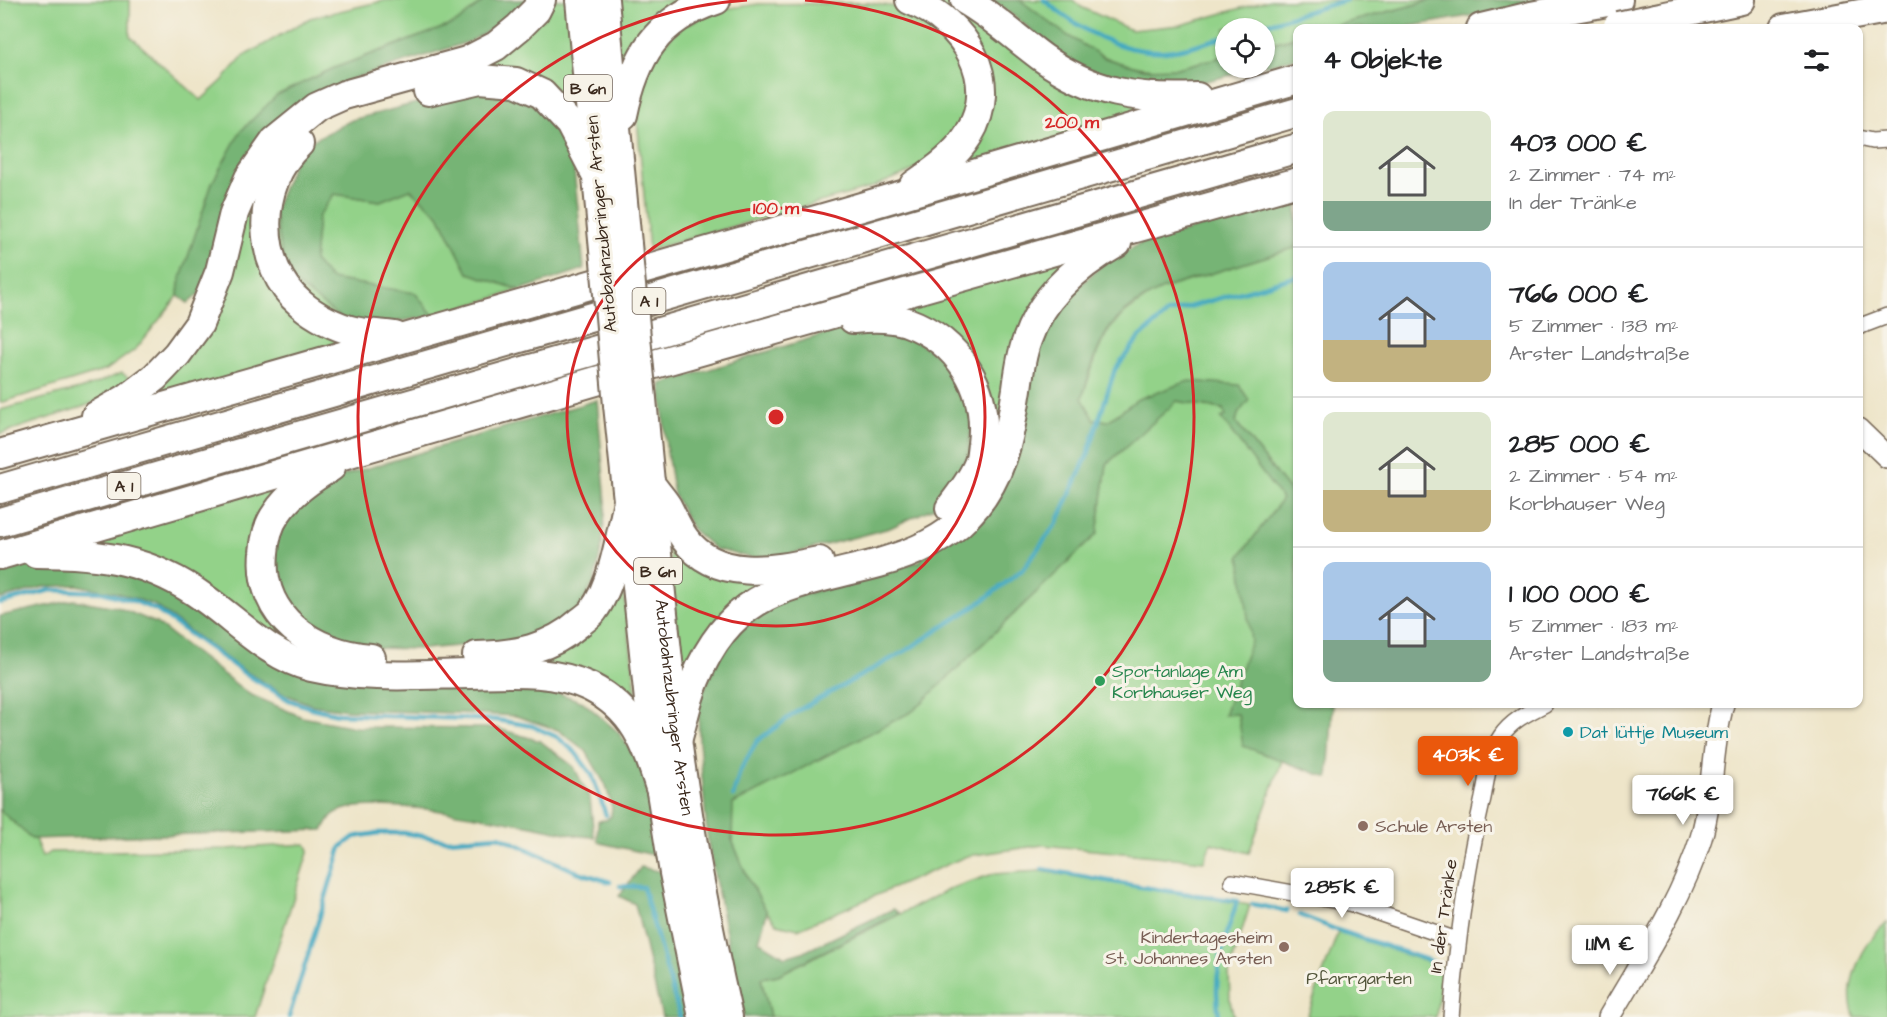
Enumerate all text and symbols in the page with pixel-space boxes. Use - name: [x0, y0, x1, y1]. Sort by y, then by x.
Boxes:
- map controls: [1215, 18, 1275, 78]
- button: locate: [1215, 18, 1275, 78]
- text: 4 Objekte: [1323, 42, 1442, 78]
- icon: filters: [1800, 44, 1833, 77]
- road number: B 6n: [564, 75, 612, 101]
- text: 200 m: [1044, 110, 1100, 135]
- street label: Autobahnzubringer Arsten: [580, 114, 624, 334]
- text: 403 000 €: [1509, 125, 1647, 161]
- icon: home: [1371, 135, 1443, 207]
- text: 2 Zimmer · 74 m²: [1509, 161, 1676, 189]
- text: In der Tränke: [1509, 189, 1637, 217]
- text: 100 m: [753, 196, 800, 221]
- text: 766 000 €: [1509, 276, 1648, 312]
- icon: home: [1371, 286, 1443, 358]
- road number: A 1: [632, 288, 666, 314]
- text: 5 Zimmer · 138 m²: [1509, 312, 1678, 340]
- text: Arster Landstraße: [1509, 340, 1690, 368]
- centre of rings: [766, 407, 786, 427]
- text: 285 000 €: [1509, 426, 1650, 462]
- icon: home: [1371, 436, 1443, 508]
- text: 2 Zimmer · 54 m²: [1509, 462, 1678, 490]
- road number: A 1: [108, 473, 140, 499]
- text: Korbhauser Weg: [1509, 490, 1665, 518]
- road number: B 6n: [634, 558, 682, 584]
- text: 1 100 000 €: [1509, 576, 1650, 612]
- icon: home: [1371, 586, 1443, 658]
- street label: Autobahnzubringer Arsten: [648, 598, 700, 817]
- text: 5 Zimmer · 183 m²: [1509, 612, 1678, 640]
- text: Arster Landstraße: [1509, 640, 1690, 668]
- place label: Sportanlage Am Korbhauser Weg: [1112, 659, 1252, 706]
- marker: Sportanlage Am Korbhauser Weg: [1093, 674, 1107, 688]
- place label: Dat lüttje Museum: [1580, 720, 1728, 745]
- marker: Dat lüttje Museum: [1561, 725, 1575, 739]
- pin: 403K €: [1419, 736, 1517, 787]
- text: 403K €: [1432, 741, 1504, 769]
- pin: 766K €: [1634, 775, 1732, 826]
- text: 766K €: [1646, 780, 1720, 808]
- place label: Schule Arsten: [1375, 814, 1492, 839]
- marker: Schule Arsten: [1356, 819, 1370, 833]
- street label: In der Tränke: [1423, 857, 1464, 975]
- pin: 285K €: [1293, 868, 1391, 919]
- text: 285K €: [1305, 873, 1379, 901]
- place label: Kindertagesheim St. Johannes Arsten: [1105, 925, 1272, 971]
- pin: 1.1M €: [1561, 925, 1659, 976]
- text: 1.1M €: [1586, 930, 1634, 958]
- marker: Kindertagesheim St. Johannes Arsten: [1277, 940, 1291, 954]
- park label: Pfarrgarten: [1306, 966, 1412, 992]

